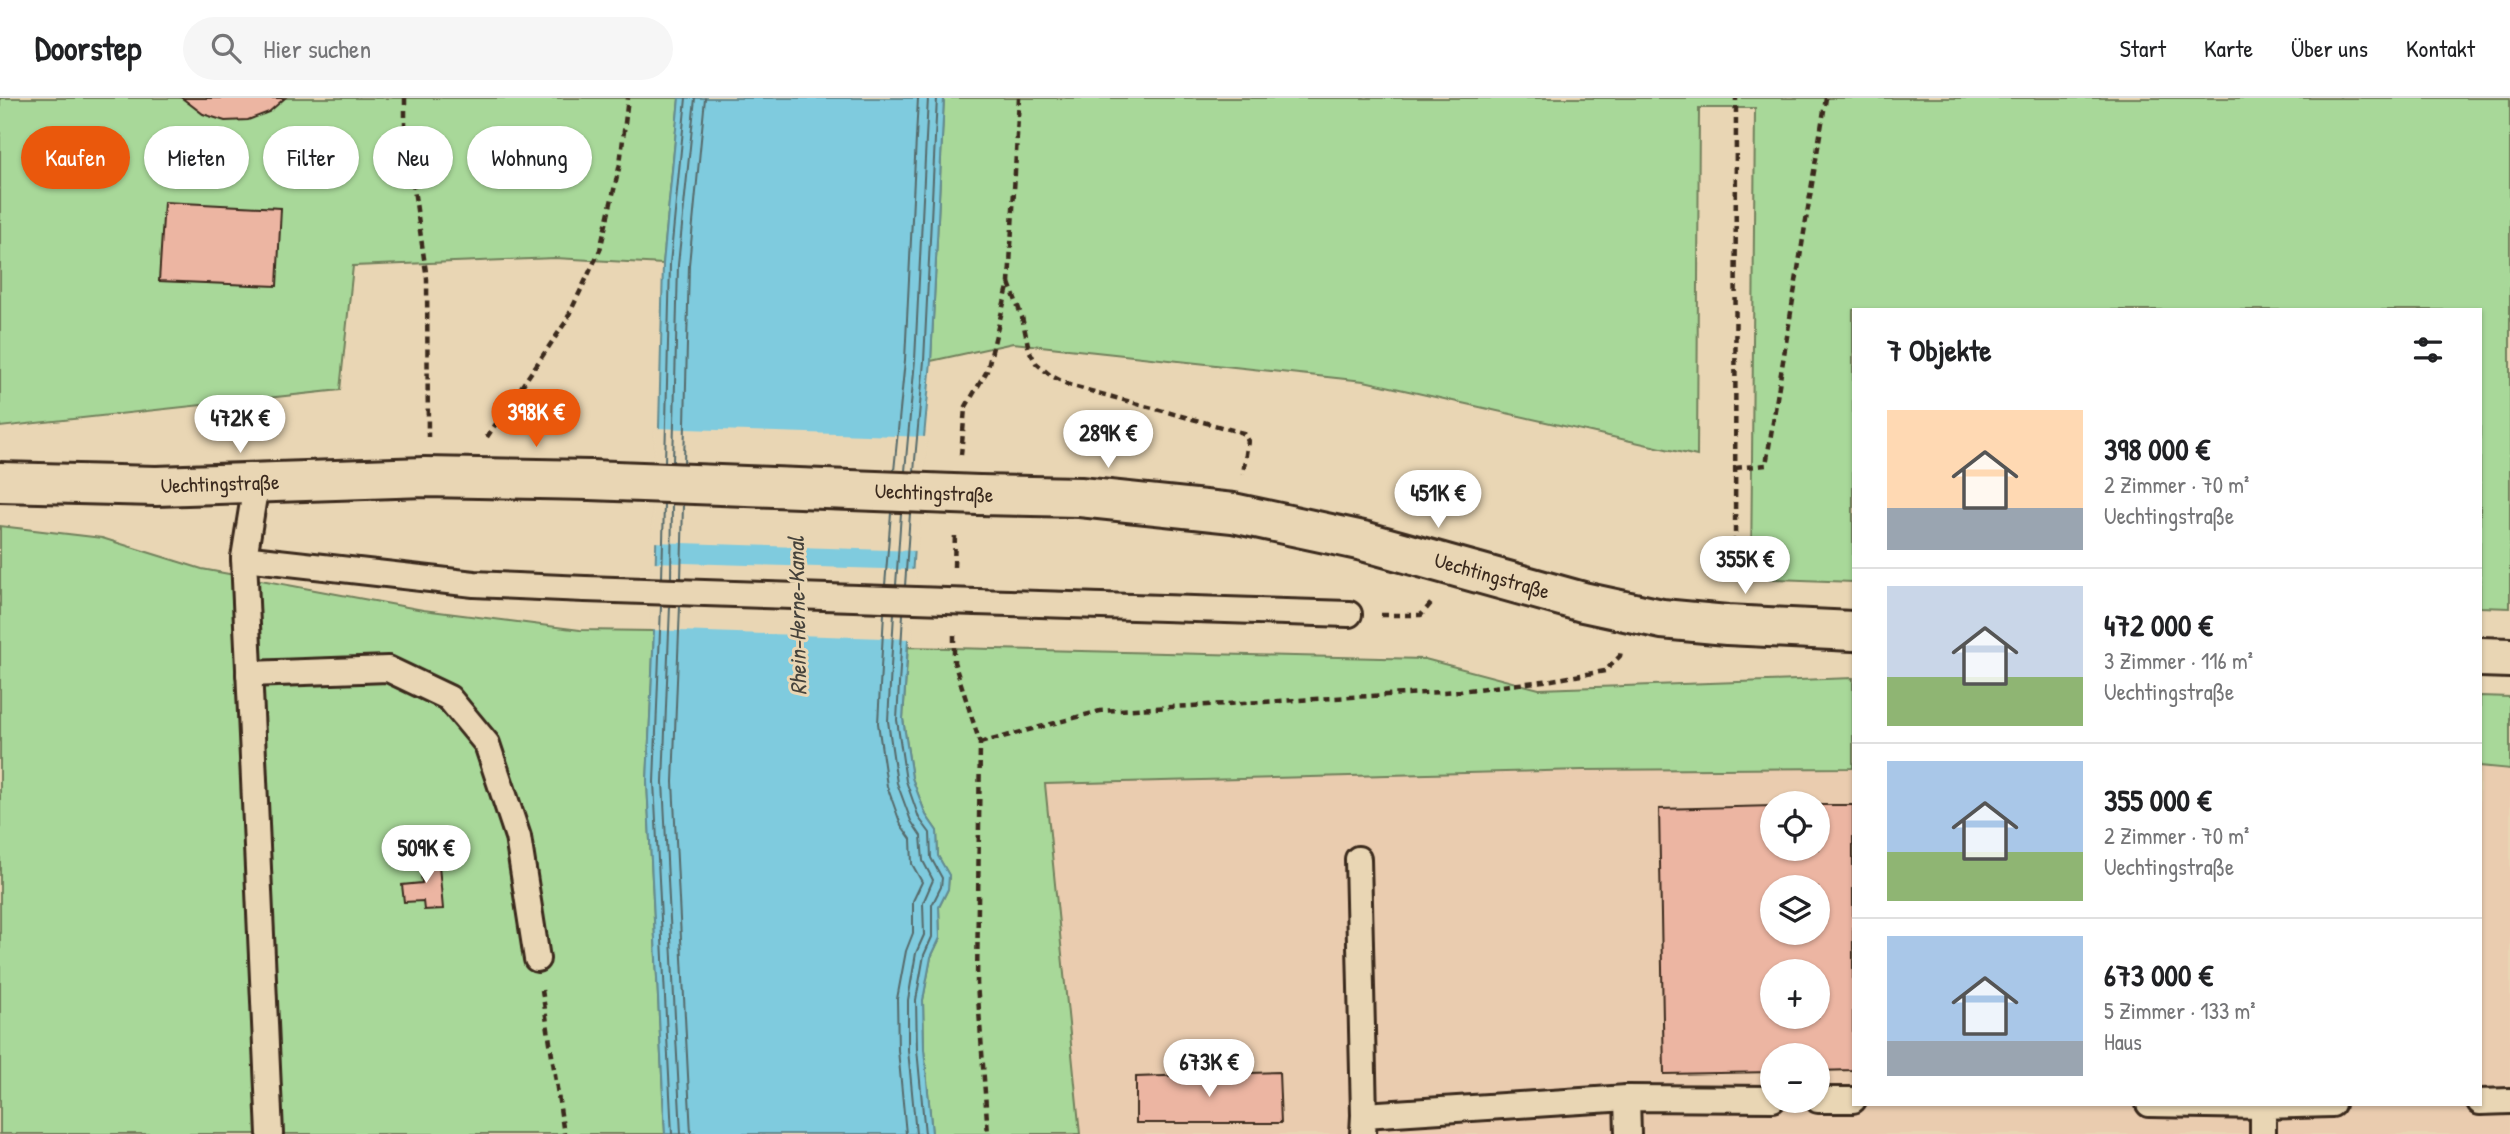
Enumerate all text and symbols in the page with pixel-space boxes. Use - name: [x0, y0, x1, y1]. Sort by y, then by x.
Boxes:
- search box: [183, 17, 673, 80]
- text: Doorstep: [35, 26, 141, 70]
- icon: search: [207, 29, 245, 67]
- text: Hier suchen: [263, 31, 371, 66]
- text: Start: [2120, 32, 2166, 64]
- text: Karte: [2204, 32, 2253, 64]
- text: Über uns: [2291, 32, 2368, 64]
- text: Kontakt: [2406, 32, 2475, 64]
- chip: Kaufen: [21, 126, 130, 189]
- chip: Mieten: [144, 126, 249, 189]
- chip: Filter: [263, 126, 359, 189]
- chip: Neu: [373, 126, 453, 189]
- chip: Wohnung: [467, 126, 592, 189]
- text: 7 Objekte: [1887, 330, 1992, 370]
- icon: filters: [2409, 331, 2447, 369]
- pin: 398K €: [479, 390, 593, 449]
- pin: 472K €: [183, 396, 297, 455]
- text: 398K €: [507, 396, 565, 427]
- text: 472K €: [210, 402, 270, 433]
- pin: 289K €: [1051, 410, 1165, 470]
- text: 289K €: [1079, 417, 1137, 448]
- text: 398 000 €: [2104, 429, 2210, 469]
- icon: home: [1943, 438, 2027, 522]
- street label: Uechtingstraße: [160, 467, 280, 500]
- text: 2 Zimmer · 70 m²: [2104, 469, 2249, 500]
- pin: 451K €: [1381, 470, 1495, 530]
- street label: Uechtingstraße: [874, 476, 994, 509]
- text: 451K €: [1410, 477, 1466, 508]
- text: Uechtingstraße: [2104, 500, 2234, 531]
- water label: Rhein-Herne-Kanal: [780, 536, 813, 695]
- pin: 355K €: [1688, 536, 1802, 596]
- text: 355K €: [1716, 543, 1774, 574]
- street label: Uechtingstraße: [1431, 545, 1553, 606]
- text: 472 000 €: [2104, 605, 2213, 645]
- icon: home: [1943, 614, 2027, 698]
- text: 3 Zimmer · 116 m²: [2104, 645, 2253, 676]
- text: Uechtingstraße: [2104, 676, 2234, 707]
- text: 355 000 €: [2104, 780, 2211, 820]
- icon: home: [1943, 789, 2027, 873]
- map controls: [1760, 791, 1830, 1113]
- button: locate: [1760, 791, 1830, 861]
- text: 2 Zimmer · 70 m²: [2104, 820, 2249, 851]
- pin: 509K €: [369, 826, 483, 885]
- text: 509K €: [398, 832, 454, 863]
- text: Uechtingstraße: [2104, 851, 2234, 882]
- button: layers: [1760, 875, 1830, 945]
- text: 673 000 €: [2104, 955, 2213, 995]
- button: +: [1760, 959, 1830, 1029]
- icon: home: [1943, 964, 2027, 1048]
- text: 5 Zimmer · 133 m²: [2104, 995, 2255, 1026]
- text: Haus: [2104, 1026, 2142, 1057]
- pin: 673K €: [1152, 1040, 1266, 1099]
- button: −: [1760, 1043, 1830, 1113]
- text: 673K €: [1179, 1046, 1239, 1077]

